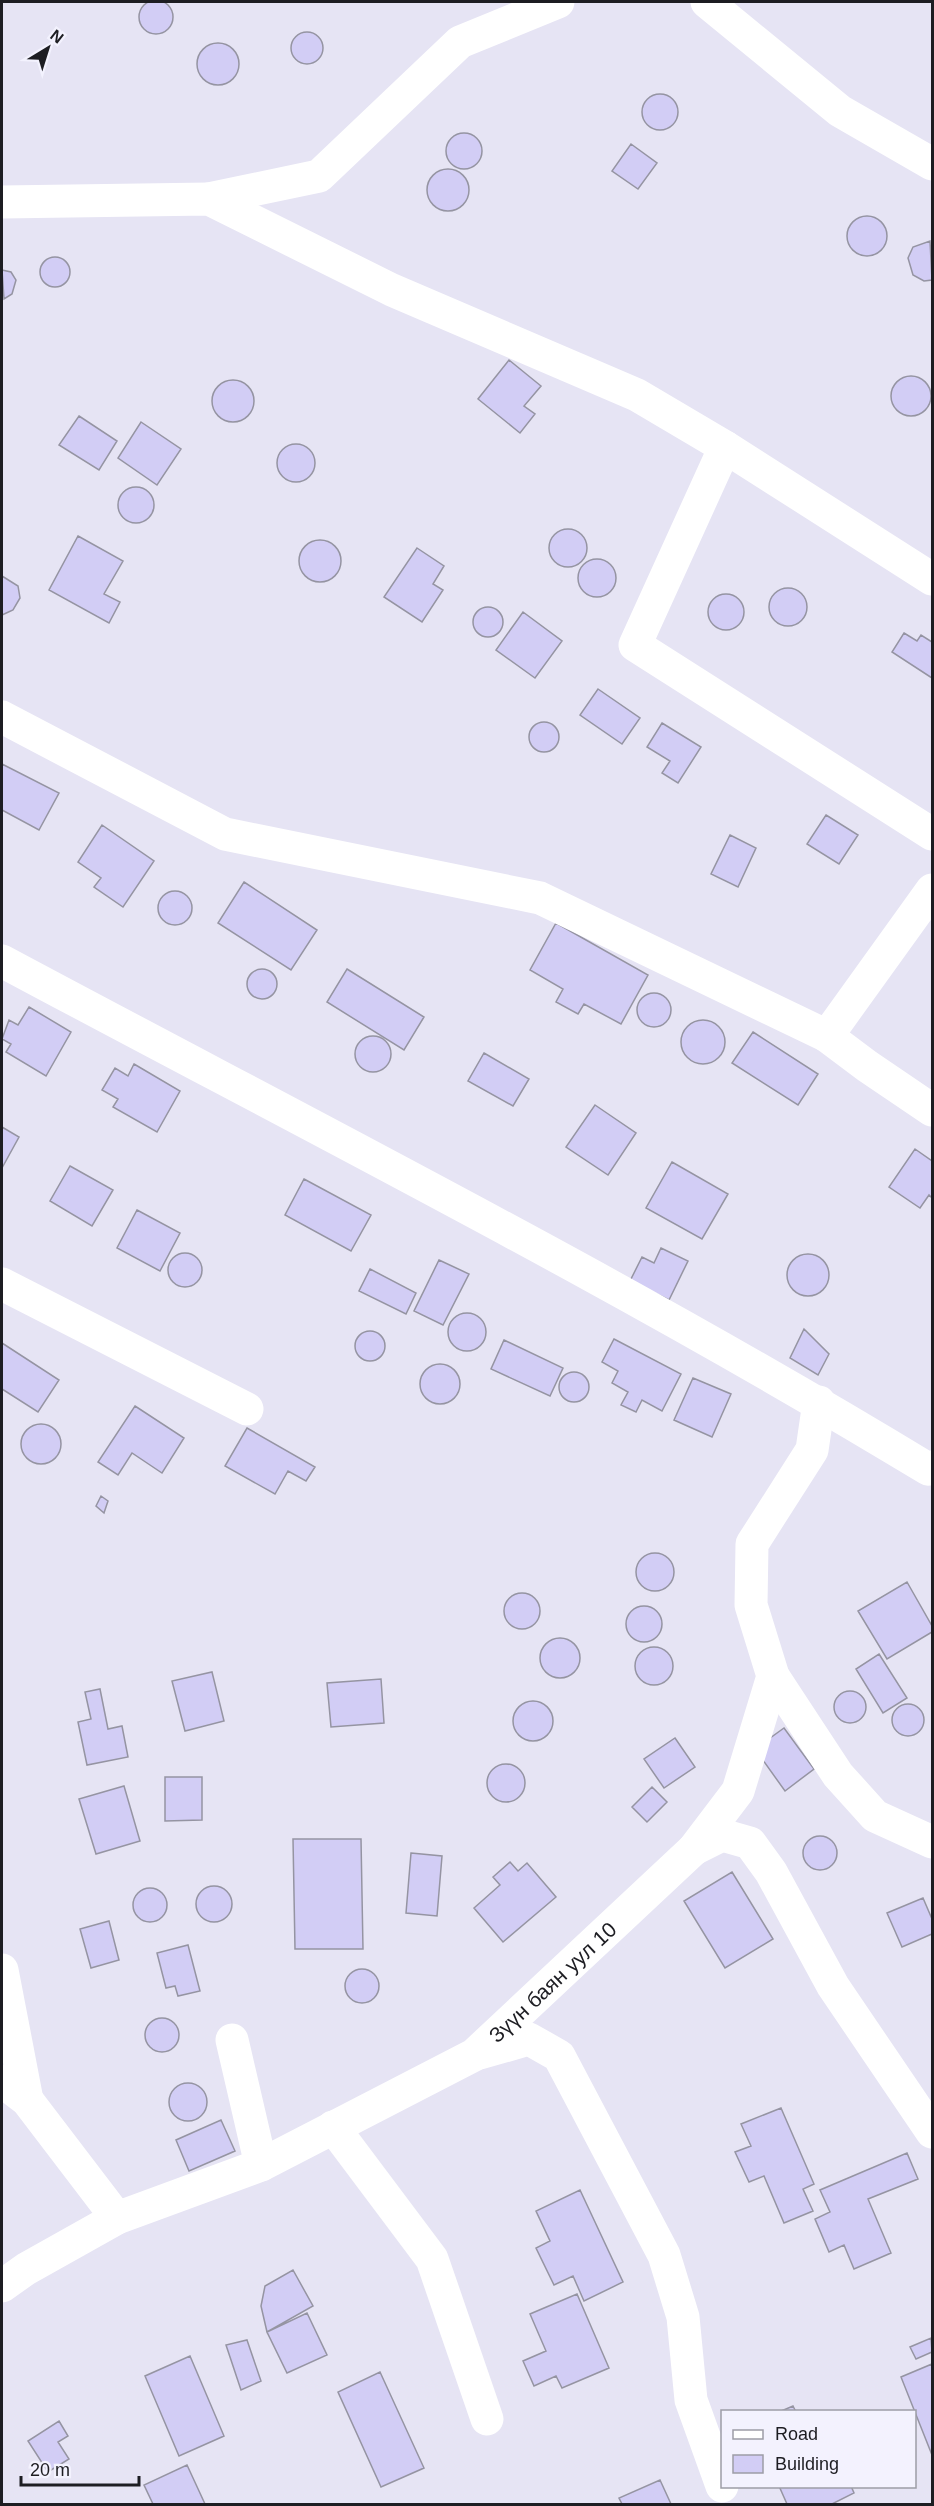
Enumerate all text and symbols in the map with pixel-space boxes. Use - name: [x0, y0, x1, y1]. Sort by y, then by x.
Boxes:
- north arrow: [18, 18, 78, 78]
- text: N: [47, 26, 67, 47]
- street label: Зүүн баян уул 10: [484, 1917, 620, 2047]
- legend: [721, 2410, 916, 2488]
- text: Road: [775, 2424, 818, 2444]
- scale bar: [21, 2449, 140, 2487]
- text: Building: [775, 2454, 839, 2474]
- text: 20 m: [30, 2460, 70, 2480]

